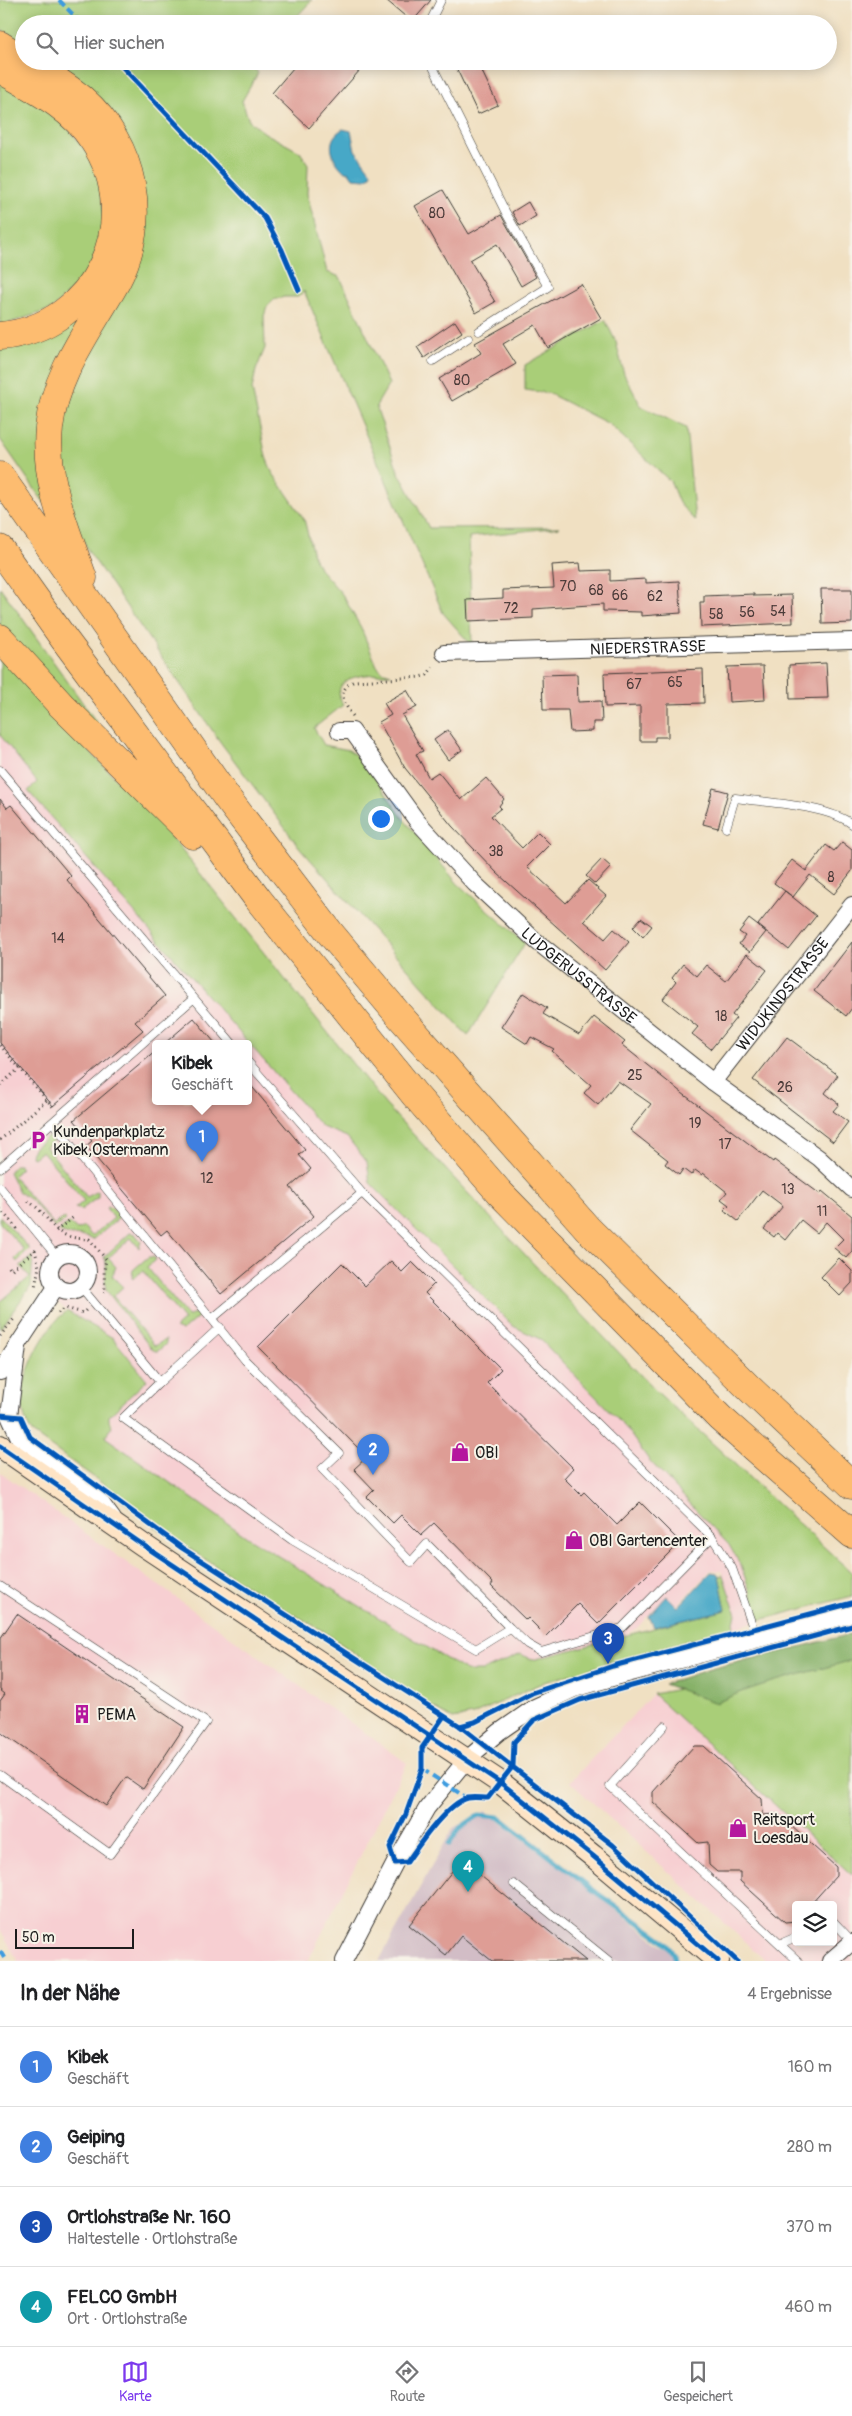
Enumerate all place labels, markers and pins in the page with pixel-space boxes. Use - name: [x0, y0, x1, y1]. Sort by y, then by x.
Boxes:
- pin: 1: [186, 1121, 218, 1162]
- place label: Kundenparkplatz Kibek,Ostermann: [53, 1122, 169, 1160]
- parking icon: Kundenparkplatz Kibek,Ostermann: [27, 1129, 49, 1151]
- pin: 2: [357, 1434, 389, 1475]
- shop icon: OBI: [449, 1441, 471, 1463]
- place label: OBI: [475, 1443, 499, 1463]
- shop icon: OBI Gartencenter: [563, 1529, 585, 1551]
- place label: OBI Gartencenter: [589, 1531, 708, 1551]
- pin: 3: [592, 1623, 624, 1664]
- building icon: PEMA: [71, 1703, 93, 1725]
- place label: PEMA: [97, 1705, 136, 1725]
- place label: Reitsport Loesdau: [753, 1810, 815, 1848]
- shop icon: Reitsport Loesdau: [727, 1817, 749, 1839]
- pin: 4: [452, 1851, 484, 1892]

